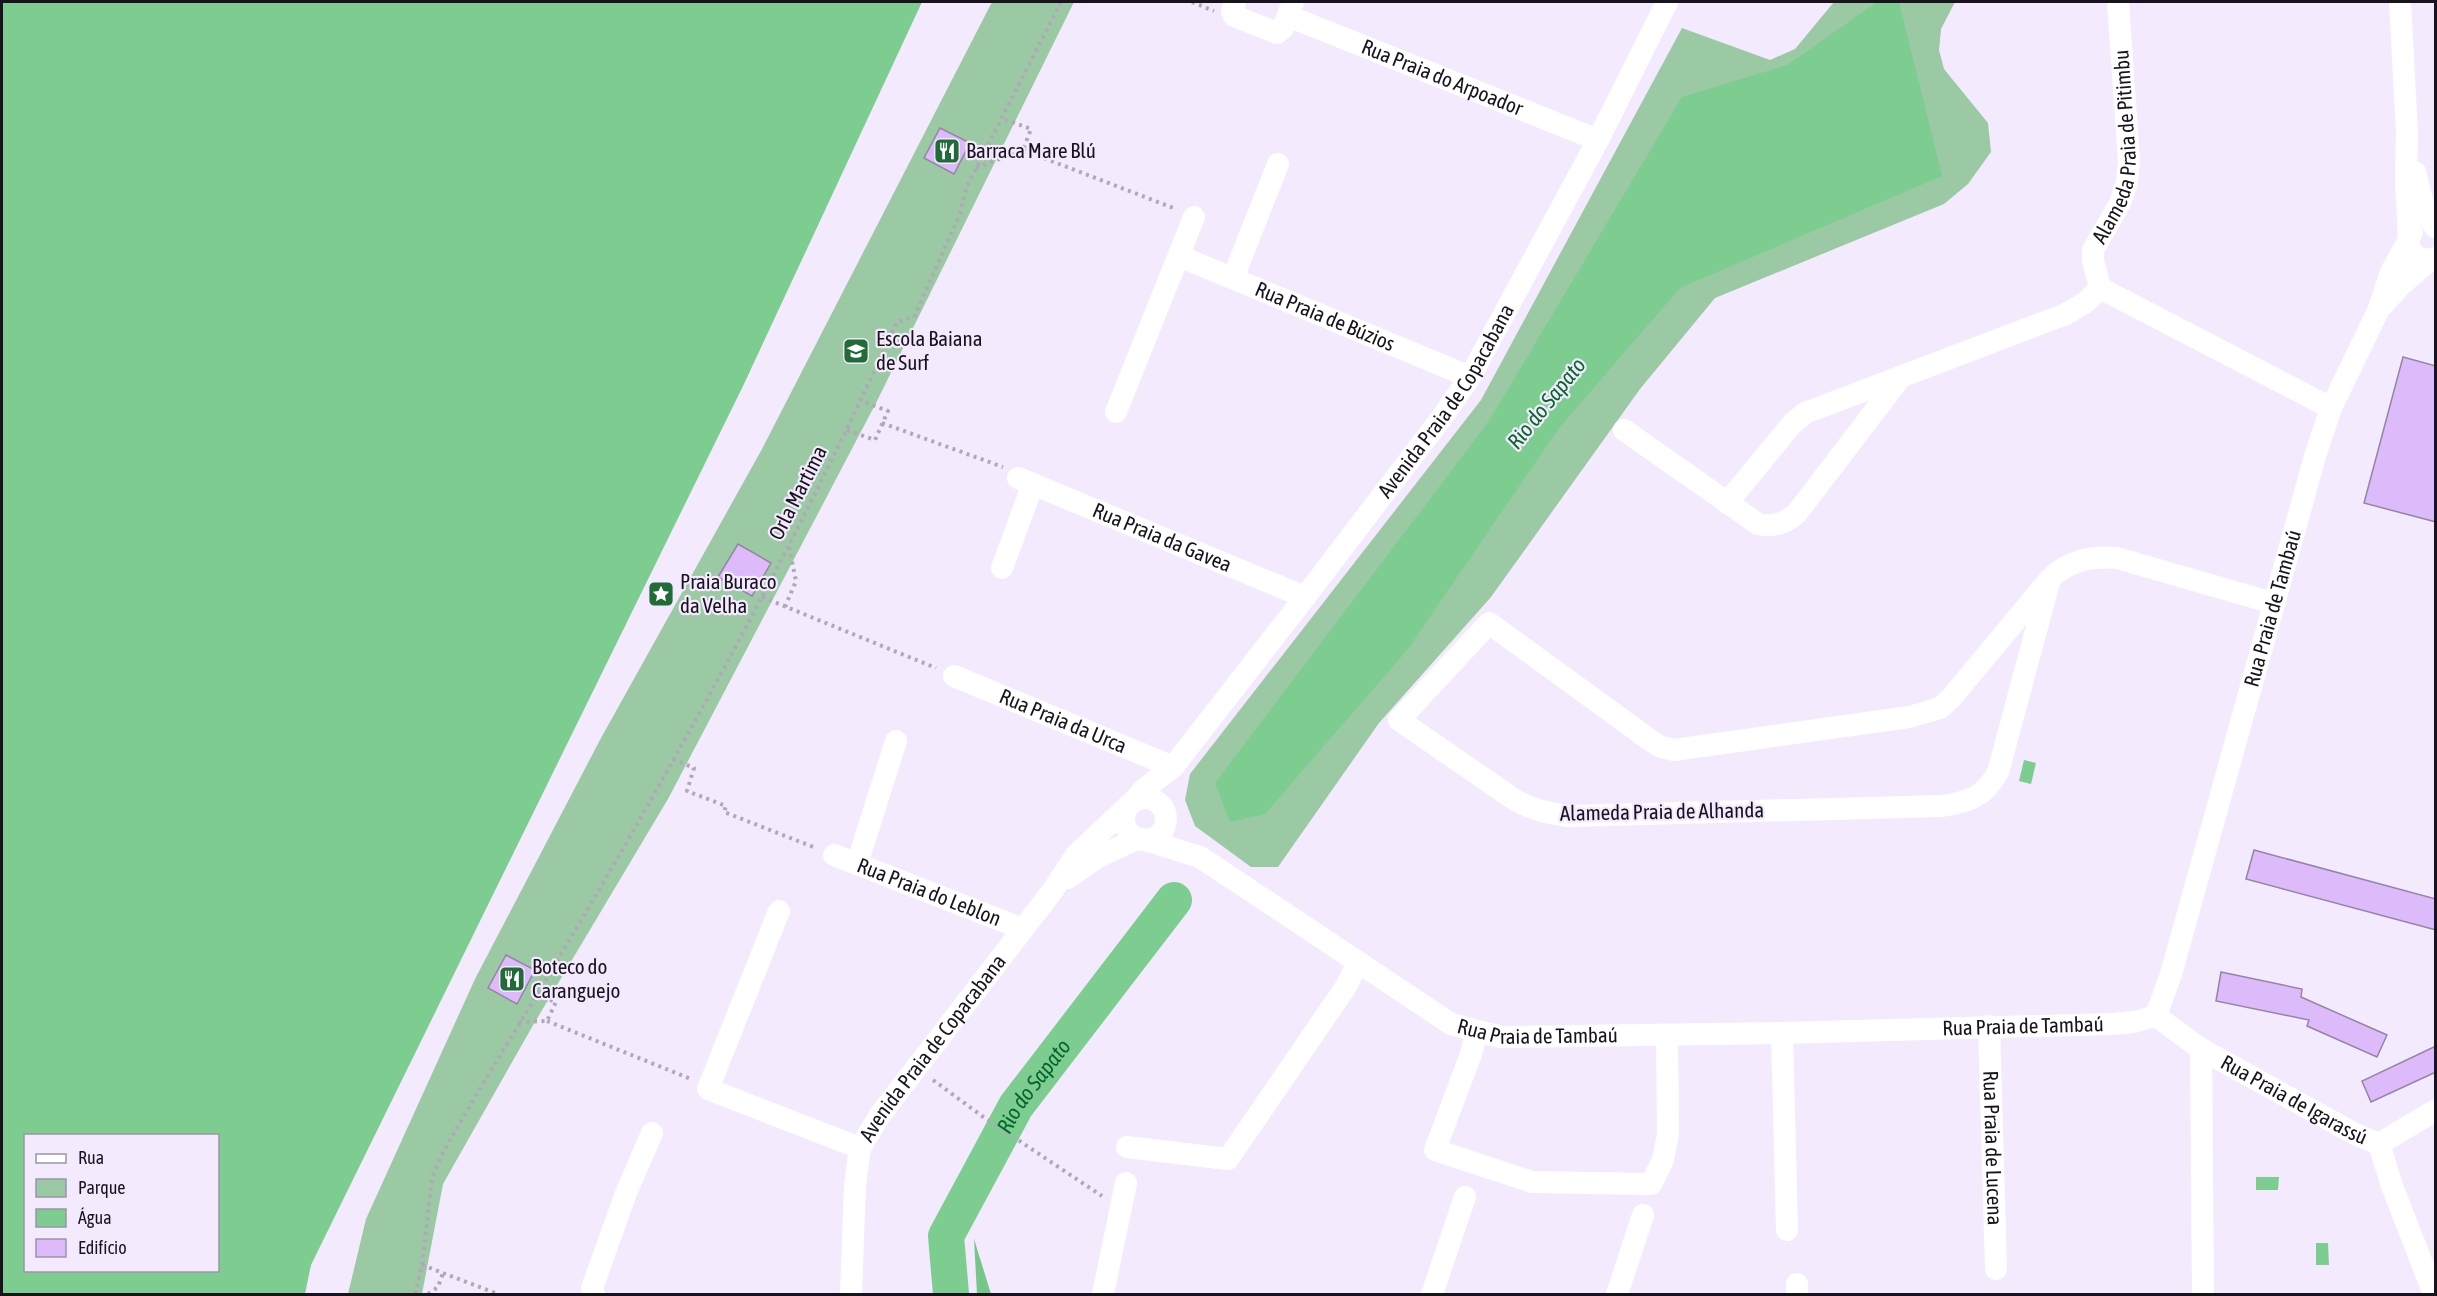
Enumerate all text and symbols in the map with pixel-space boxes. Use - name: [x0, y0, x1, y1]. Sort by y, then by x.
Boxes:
- street label: Rua Praia do Arpoador: [1358, 34, 1527, 120]
- street label: Alameda Praia de Pitimbu: [2086, 49, 2140, 247]
- restaurant icon: Barraca Mare Blú: [932, 136, 962, 166]
- place label: Barraca Mare Blú: [966, 138, 1096, 162]
- street label: Rua Praia de Búzios: [1252, 276, 1399, 355]
- street label: Avenida Praia de Copacabana: [1372, 300, 1518, 502]
- place label: Escola Baiana de Surf: [876, 326, 982, 374]
- school or university icon: Escola Baiana de Surf: [841, 336, 871, 366]
- water label: Rio do Sapato: [1501, 352, 1591, 454]
- street label: Orla Martima: [763, 442, 831, 544]
- street label: Rua Praia da Gavea: [1090, 497, 1235, 576]
- street label: Rua Praia de Tambaú: [2239, 527, 2305, 689]
- place label: Praia Buraco da Velha: [680, 569, 777, 617]
- place icon: Praia Buraco da Velha: [646, 579, 676, 609]
- street label: Rua Praia da Urca: [996, 683, 1130, 757]
- street label: Alameda Praia de Alhanda: [1560, 797, 1764, 825]
- street label: Rua Praia do Leblon: [854, 852, 1005, 930]
- street label: Avenida Praia de Copacabana: [854, 949, 1010, 1145]
- place label: Boteco do Caranguejo: [532, 954, 620, 1002]
- restaurant icon: Boteco do Caranguejo: [497, 964, 527, 994]
- street label: Rua Praia de Tambaú: [1942, 1011, 2104, 1040]
- street label: Rua Praia de Tambaú: [1455, 1013, 1618, 1048]
- water label: Rio do Sapato: [991, 1034, 1076, 1138]
- street label: Rua Praia de Igarassú: [2217, 1049, 2371, 1149]
- street label: Rua Praia de Lucena: [1979, 1070, 2008, 1226]
- legend: [24, 1134, 219, 1272]
- text: Rua: [78, 1147, 104, 1168]
- text: Parque: [78, 1177, 126, 1198]
- text: Água: [78, 1207, 112, 1228]
- text: Edifício: [78, 1237, 127, 1258]

